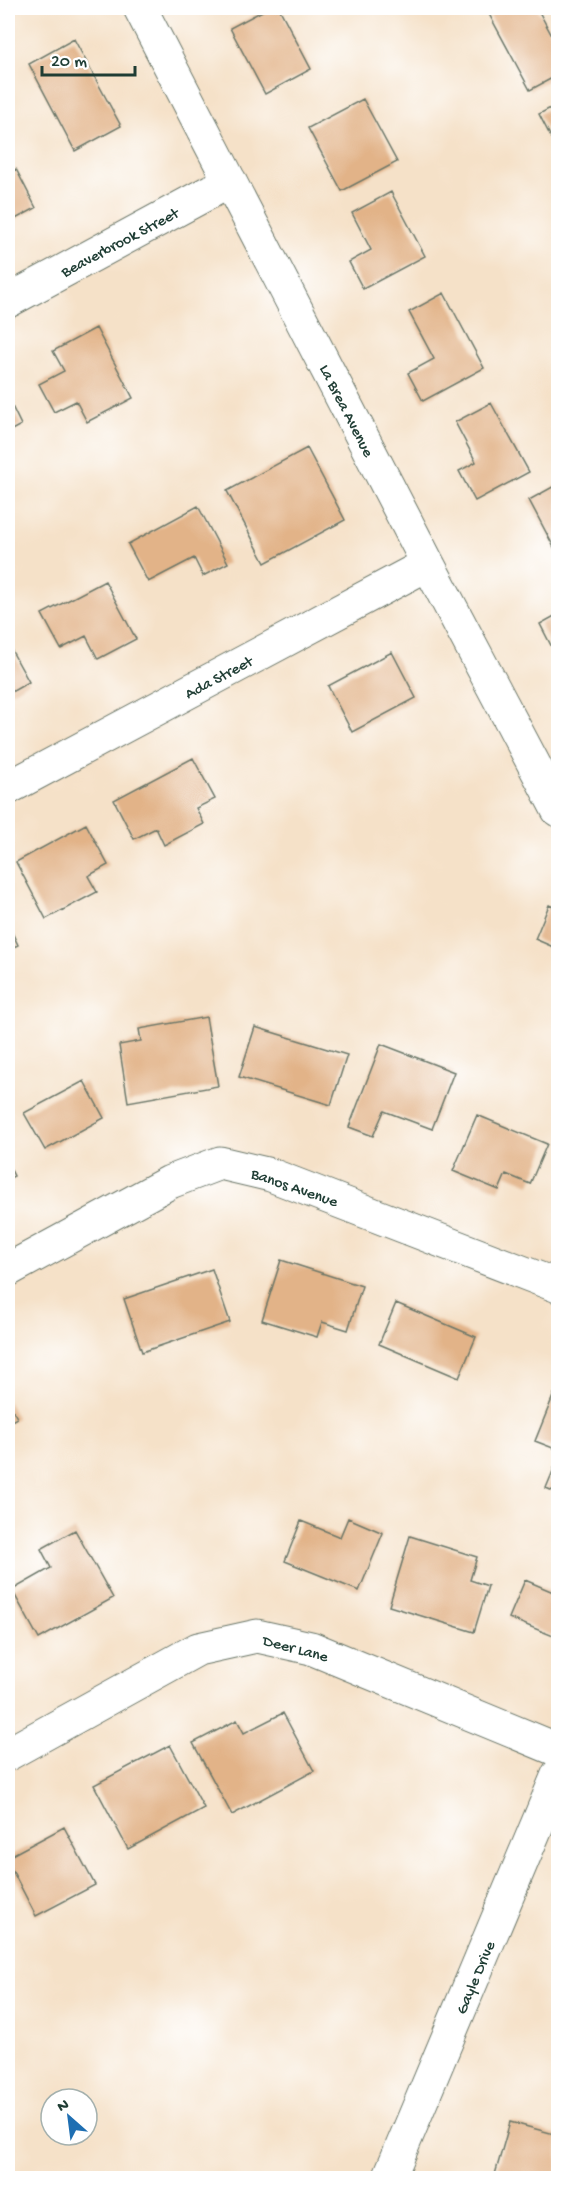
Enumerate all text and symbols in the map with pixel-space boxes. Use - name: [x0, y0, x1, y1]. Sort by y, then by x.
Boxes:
- scale bar: [42, 39, 135, 77]
- text: 20 m: [51, 52, 87, 73]
- street label: Beaverbrook Street: [58, 204, 184, 284]
- street label: La Brea Avenue: [313, 362, 377, 462]
- street label: Ada Street: [182, 653, 258, 705]
- street label: Banos Avenue: [247, 1165, 341, 1213]
- street label: Deer Lane: [259, 1632, 331, 1668]
- street label: Gayle Drive: [453, 1938, 501, 2018]
- north arrow: [39, 2087, 99, 2147]
- text: N: [55, 2096, 73, 2118]

